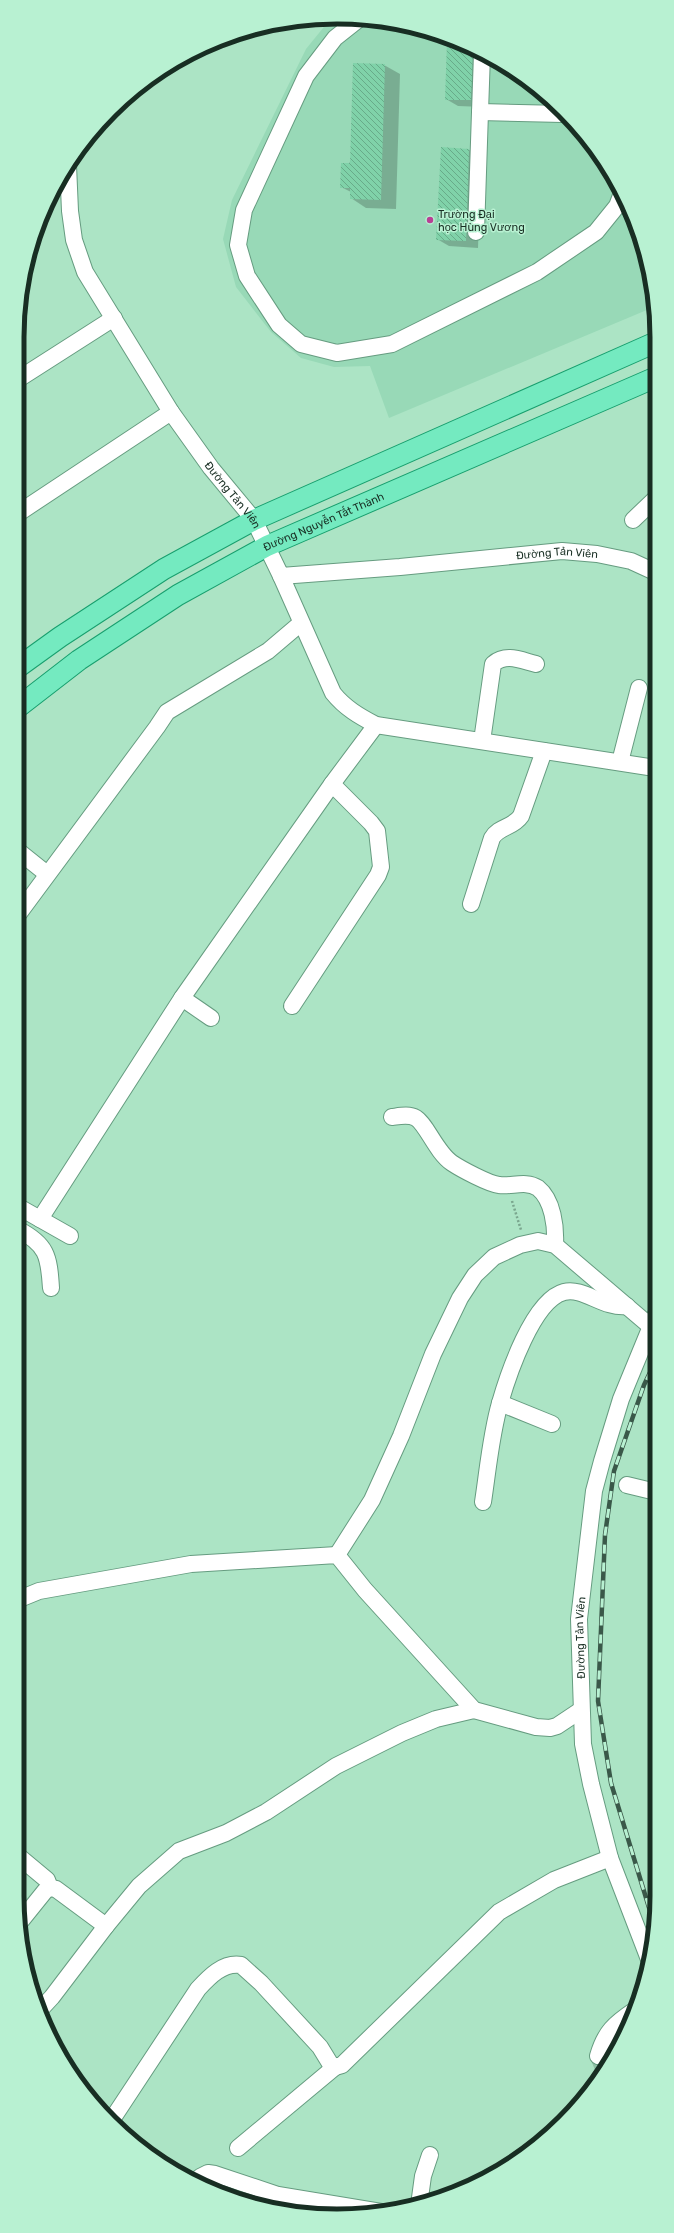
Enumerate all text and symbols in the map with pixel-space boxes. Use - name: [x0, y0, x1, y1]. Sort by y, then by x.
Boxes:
- place label: Trường Đại học Hùng Vương: [438, 208, 525, 234]
- marker: Trường Đại học Hùng Vương: [425, 215, 435, 225]
- street label: Đường Tản Viên: [202, 459, 263, 531]
- street label: Đường Nguyễn Tất Thành: [261, 490, 386, 554]
- street label: Đường Tản Viên: [515, 545, 598, 563]
- street label: Đường Tản Viên: [573, 1596, 589, 1679]

